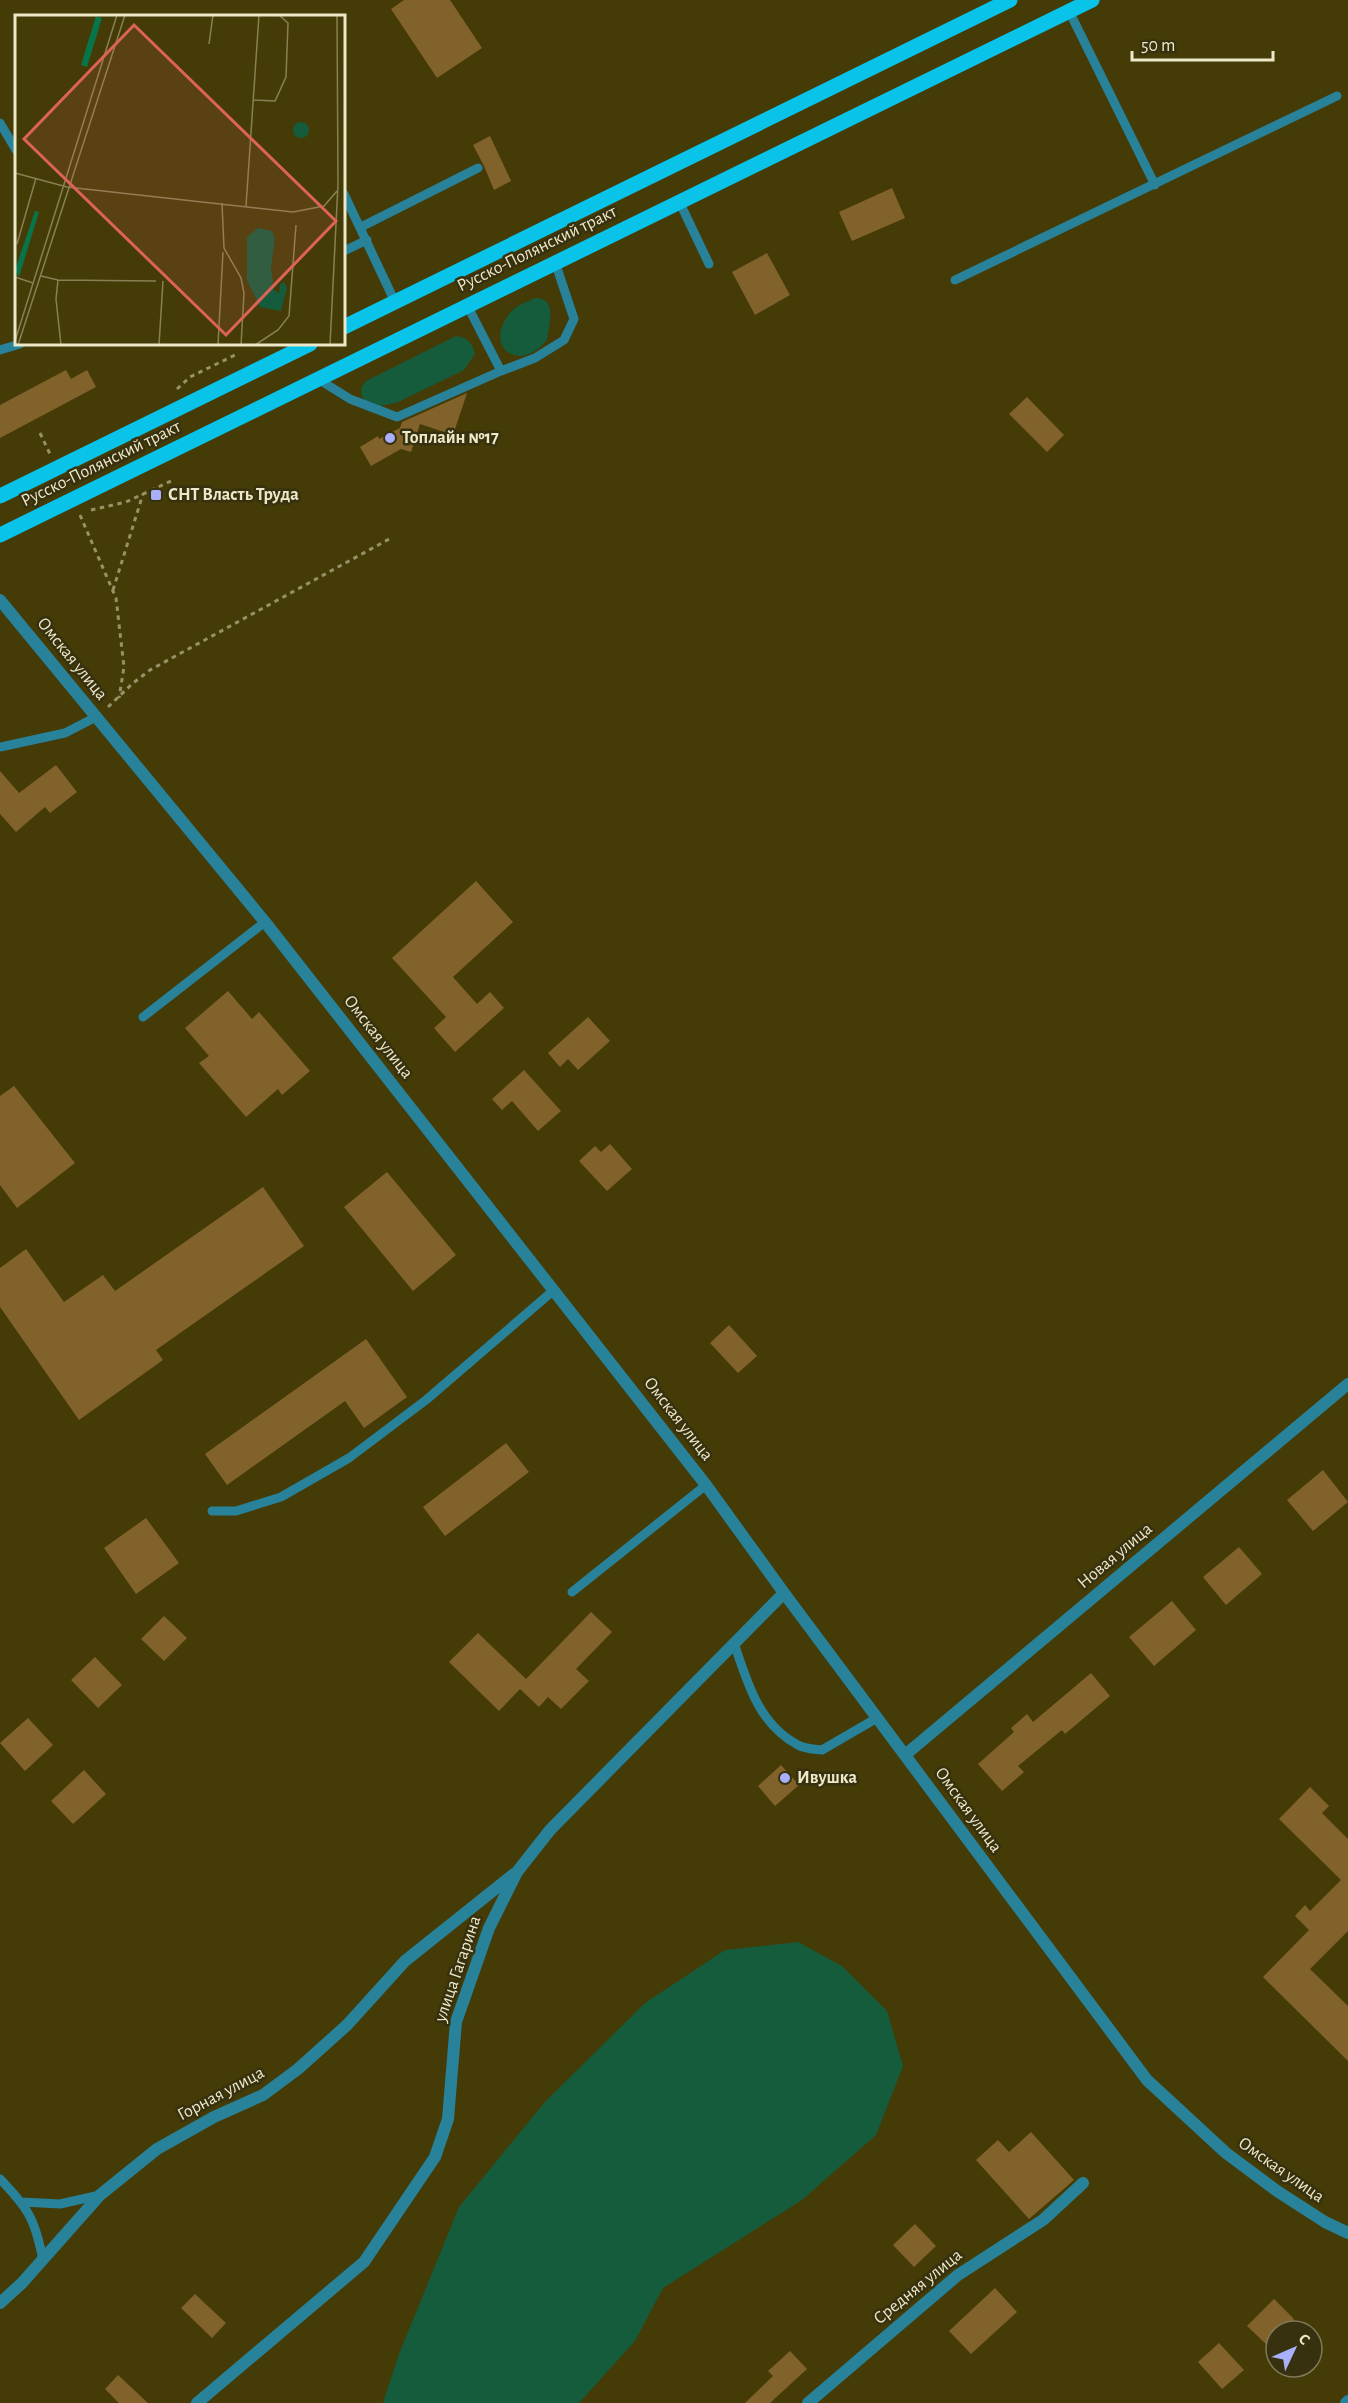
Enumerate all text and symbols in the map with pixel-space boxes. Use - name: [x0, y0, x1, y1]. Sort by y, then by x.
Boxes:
- inset map: [15, 15, 345, 345]
- scale bar: [1132, 24, 1273, 62]
- text: 50 m: [1141, 37, 1175, 55]
- street label: Русско-Полянский тракт: [454, 202, 620, 295]
- street label: Русско-Полянский тракт: [18, 417, 184, 510]
- place label: Топлайн №17: [402, 429, 499, 447]
- marker: Топлайн №17: [383, 431, 397, 445]
- place label: СНТ Власть Труда: [168, 486, 299, 504]
- marker: СНТ Власть Труда: [149, 488, 163, 502]
- street label: Омская улица: [33, 614, 111, 704]
- street label: Омская улица: [340, 992, 416, 1082]
- street label: Омская улица: [640, 1374, 716, 1464]
- street label: Новая улица: [1074, 1520, 1156, 1592]
- street label: Омская улица: [931, 1764, 1005, 1856]
- place label: Ивушка: [797, 1769, 857, 1787]
- marker: Ивушка: [778, 1771, 792, 1785]
- street label: улица Гагарина: [431, 1914, 485, 2025]
- street label: Горная улица: [175, 2064, 267, 2124]
- street label: Омская улица: [1235, 2134, 1327, 2206]
- street label: Средняя улица: [870, 2246, 966, 2328]
- north arrow: [1264, 2319, 1324, 2379]
- text: С: [1295, 2331, 1313, 2348]

